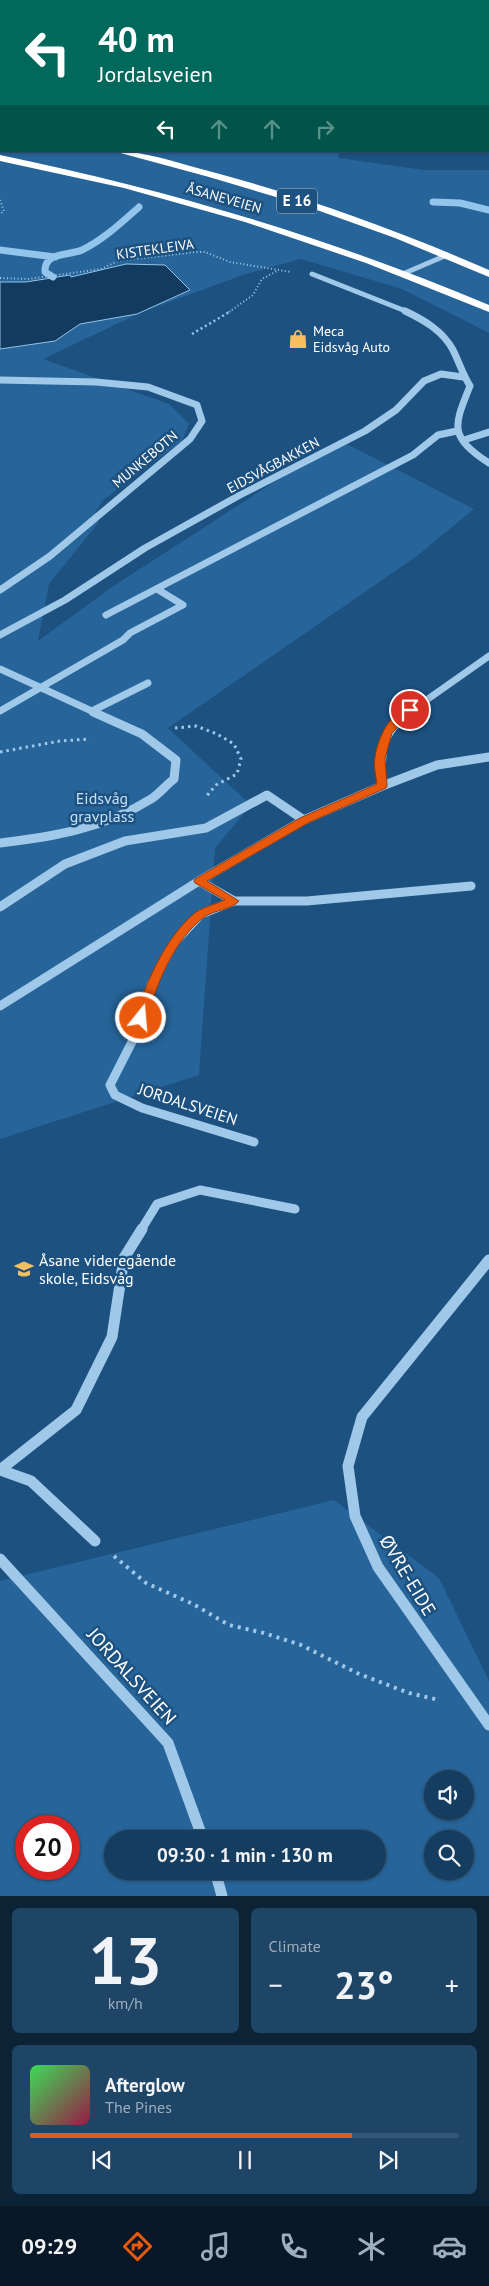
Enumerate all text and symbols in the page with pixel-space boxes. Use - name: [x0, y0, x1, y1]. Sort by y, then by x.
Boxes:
- text: 40 m: [98, 16, 175, 62]
- icon: left: [15, 20, 80, 85]
- text: Jordalsveien: [98, 60, 213, 88]
- icon: left: [152, 115, 180, 143]
- icon: ahead: [205, 115, 233, 143]
- icon: ahead: [258, 115, 286, 143]
- icon: right: [311, 115, 339, 143]
- street label: ÅSANEVEIEN: [184, 179, 264, 217]
- road number: E 16: [277, 188, 317, 214]
- street label: KISTEKLEIVA: [115, 235, 196, 263]
- place label: Meca Eidsvåg Auto: [313, 322, 390, 356]
- shop icon: Meca Eidsvåg Auto: [287, 328, 309, 350]
- street label: MUNKEBOTN: [109, 426, 181, 492]
- street label: EIDSVÅGBAKKEN: [224, 433, 322, 497]
- pin: [389, 689, 431, 731]
- icon: arrive: [396, 696, 424, 724]
- park label: Eidsvåg gravplass: [70, 788, 134, 826]
- position arrow: [114, 991, 166, 1043]
- street label: JORDALSVEIEN: [135, 1078, 240, 1129]
- place label: Åsane videregående skole, Eidsvåg: [39, 1250, 176, 1288]
- school or university icon: Åsane videregående skole, Eidsvåg: [13, 1258, 35, 1280]
- street label: ØVRE-EIDE: [375, 1530, 441, 1620]
- street label: JORDALSVEIEN: [81, 1622, 182, 1729]
- map controls: [424, 1770, 474, 1880]
- button: sound: [424, 1770, 474, 1820]
- speed limit sign: 20: [15, 1815, 80, 1880]
- button: search: [424, 1830, 474, 1880]
- text: 09:30 · 1 min · 130 m: [157, 1843, 333, 1867]
- text: 13: [88, 1918, 162, 2002]
- text: Climate: [269, 1936, 321, 1956]
- text: 23°: [334, 1960, 394, 2009]
- text: −: [269, 1966, 283, 2003]
- text: +: [445, 1966, 459, 2003]
- text: km/h: [108, 1993, 143, 2013]
- text: Afterglow: [105, 2073, 185, 2097]
- text: The Pines: [105, 2097, 172, 2117]
- icon: previous: [88, 2146, 116, 2174]
- icon: pause: [231, 2146, 259, 2174]
- icon: next: [374, 2146, 402, 2174]
- icon: directions: [120, 2229, 155, 2264]
- icon: music: [198, 2229, 233, 2264]
- icon: phone: [276, 2229, 311, 2264]
- icon: climate: [354, 2229, 389, 2264]
- icon: car: [432, 2229, 467, 2264]
- text: 09:29: [22, 2232, 77, 2260]

